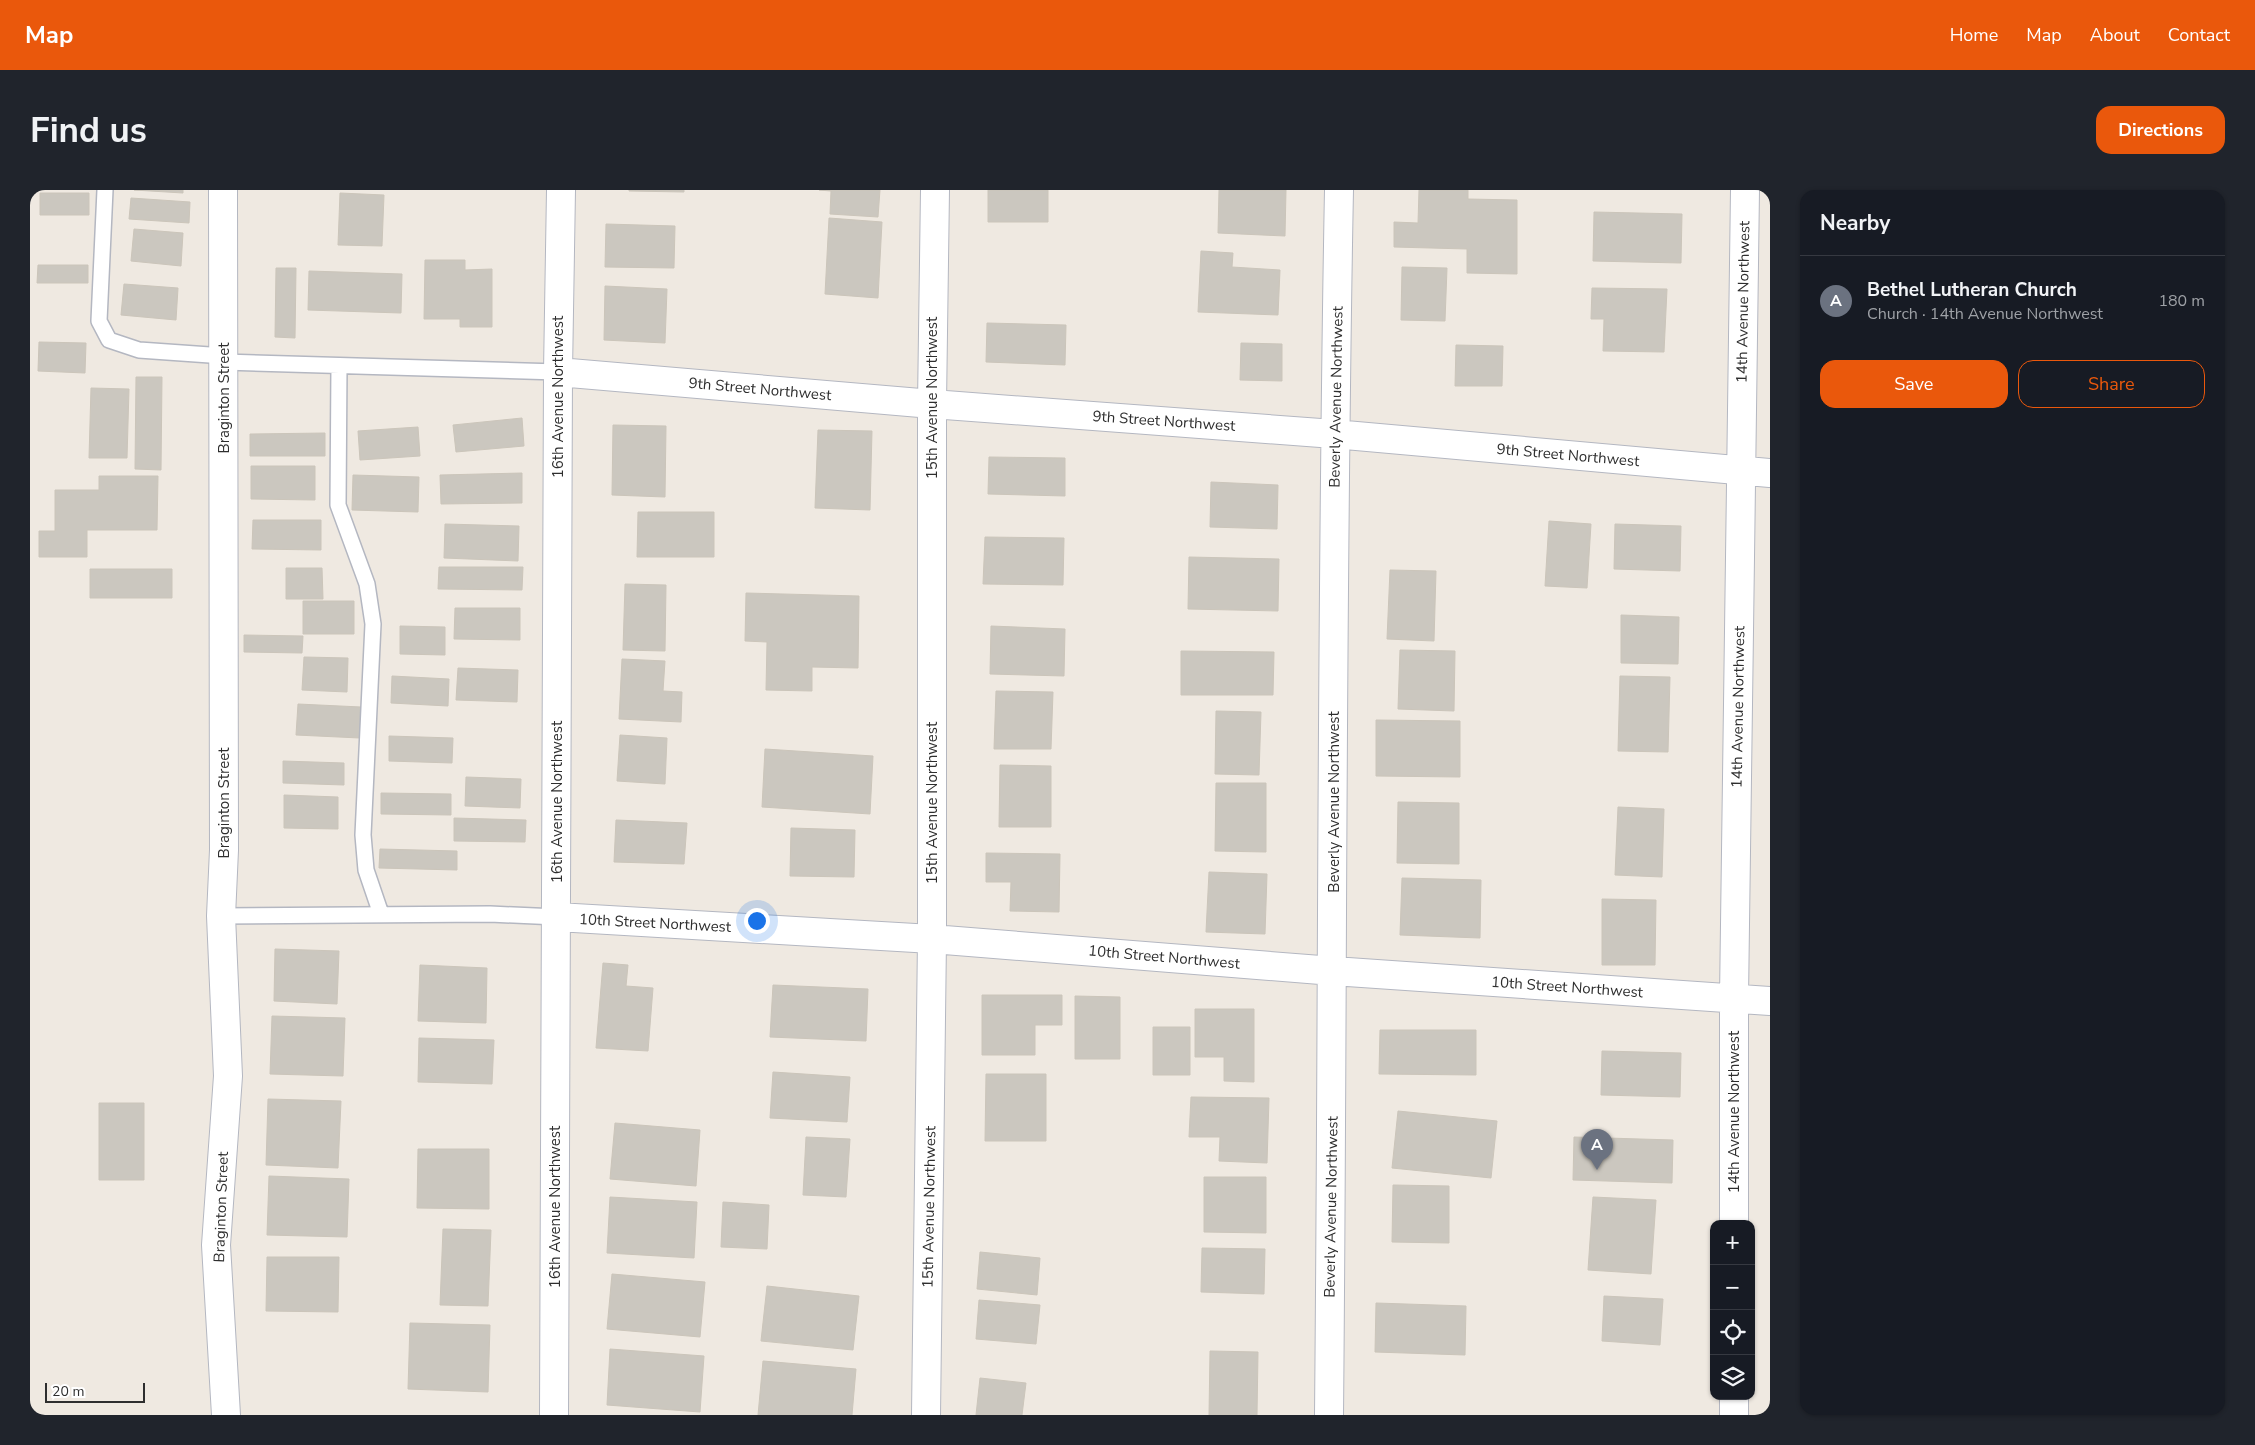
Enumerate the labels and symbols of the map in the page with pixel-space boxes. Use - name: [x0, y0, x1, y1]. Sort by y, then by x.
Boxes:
- street label: 14th Avenue Northwest: [1732, 220, 1754, 383]
- street label: Beverly Avenue Northwest: [1324, 305, 1348, 488]
- street label: 16th Avenue Northwest: [548, 315, 568, 478]
- street label: 15th Avenue Northwest: [922, 316, 942, 479]
- street label: Braginton Street: [214, 342, 234, 454]
- street label: 9th Street Northwest: [688, 373, 833, 405]
- street label: 9th Street Northwest: [1092, 406, 1237, 436]
- street label: 9th Street Northwest: [1496, 439, 1641, 471]
- street label: 14th Avenue Northwest: [1727, 625, 1749, 788]
- street label: Beverly Avenue Northwest: [1324, 711, 1344, 893]
- street label: 16th Avenue Northwest: [547, 720, 567, 883]
- street label: 15th Avenue Northwest: [922, 721, 942, 884]
- street label: Braginton Street: [214, 747, 234, 859]
- your location: [744, 908, 770, 934]
- street label: 10th Street Northwest: [578, 909, 732, 937]
- street label: 10th Street Northwest: [1087, 940, 1241, 974]
- street label: 10th Street Northwest: [1490, 972, 1644, 1002]
- street label: 14th Avenue Northwest: [1724, 1030, 1744, 1193]
- street label: Beverly Avenue Northwest: [1319, 1115, 1343, 1298]
- street label: 16th Avenue Northwest: [545, 1125, 565, 1288]
- street label: 15th Avenue Northwest: [918, 1125, 940, 1288]
- pin: A: [1581, 1129, 1613, 1170]
- street label: Braginton Street: [209, 1150, 233, 1263]
- scale bar: [45, 1380, 145, 1403]

